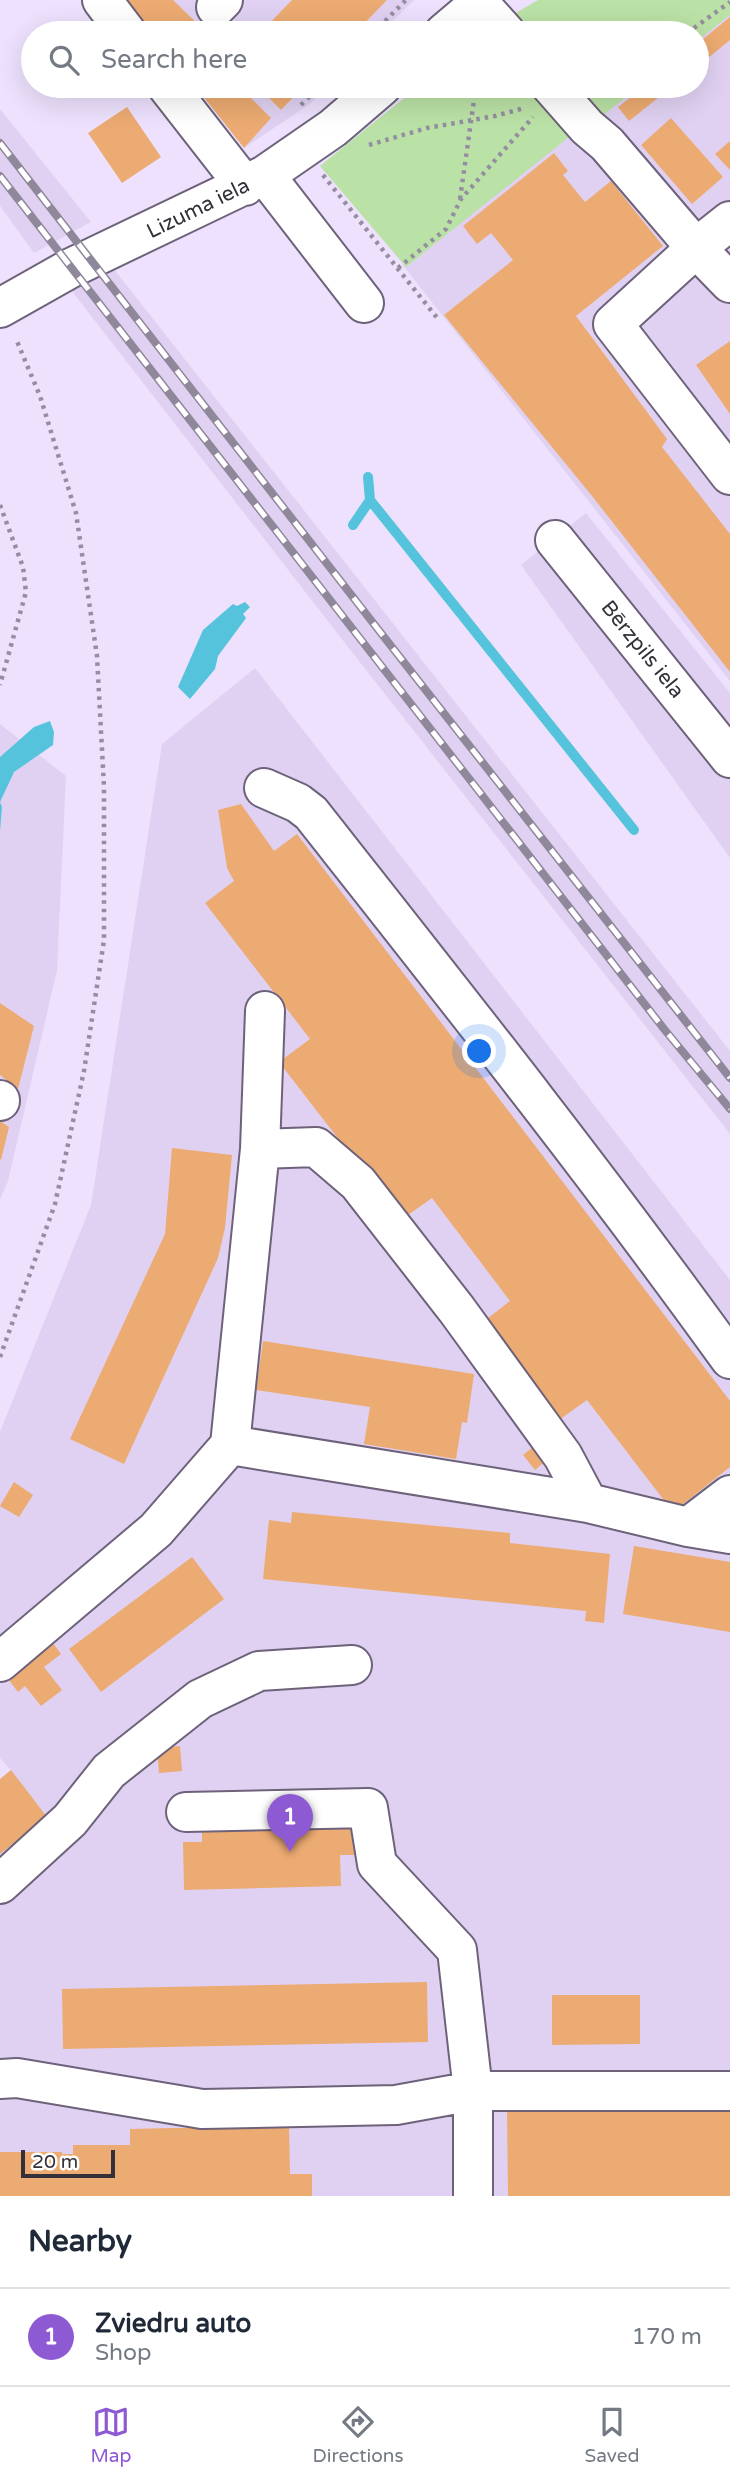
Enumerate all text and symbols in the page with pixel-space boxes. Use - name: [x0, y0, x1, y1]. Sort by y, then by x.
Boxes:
- search box: [21, 21, 709, 98]
- icon: search: [45, 41, 83, 79]
- text: Search here: [101, 44, 247, 75]
- street label: Lizuma iela: [143, 173, 254, 244]
- street label: Bērzpils iela: [596, 596, 690, 703]
- your location: [462, 1034, 496, 1068]
- pin: 1: [267, 1794, 313, 1852]
- scale bar: [21, 2147, 116, 2179]
- text: 20 m: [32, 2151, 78, 2173]
- text: Nearby: [28, 2223, 132, 2260]
- text: Zviedru auto: [95, 2308, 251, 2339]
- text: 1: [44, 2323, 58, 2351]
- text: 170 m: [632, 2323, 702, 2351]
- text: Shop: [95, 2339, 152, 2367]
- tab: Map: [91, 2403, 132, 2467]
- tab: Directions: [313, 2403, 404, 2467]
- tab: Saved: [585, 2403, 639, 2467]

